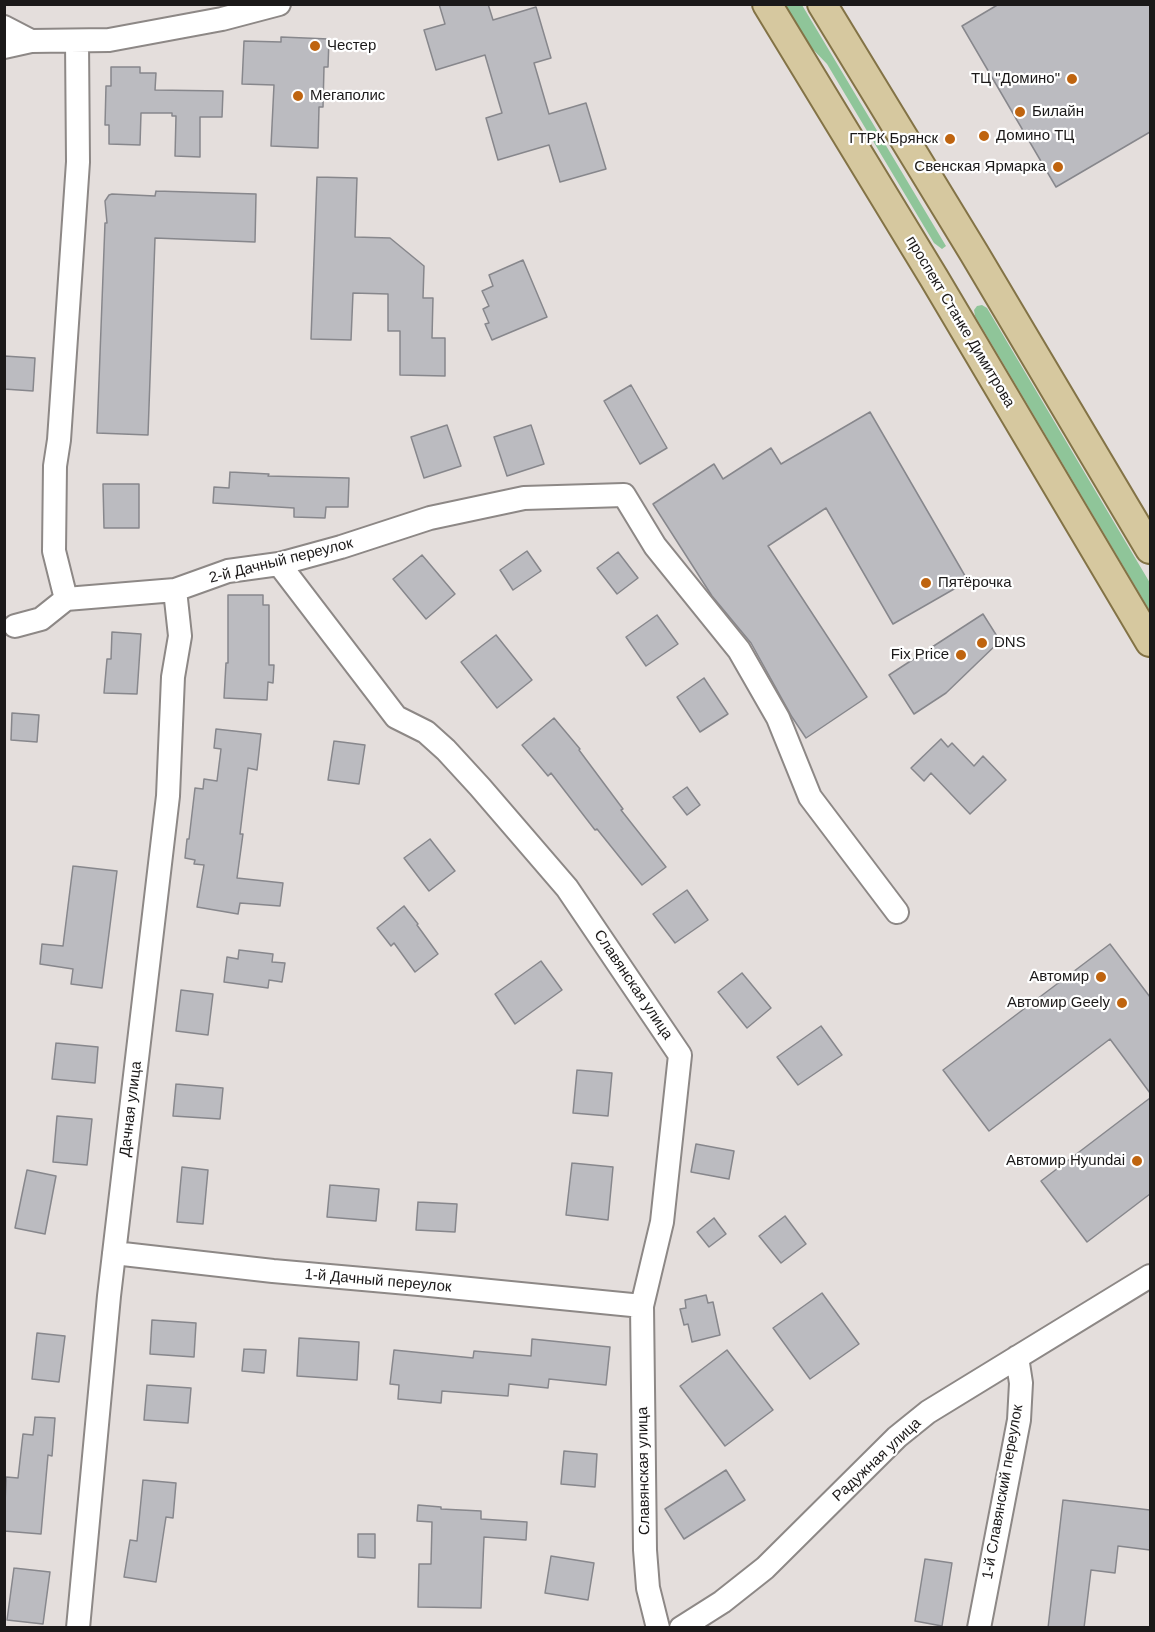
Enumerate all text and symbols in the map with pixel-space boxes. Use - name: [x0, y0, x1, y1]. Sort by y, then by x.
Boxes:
- place label: Честер: [327, 37, 376, 55]
- marker: Честер: [308, 39, 322, 53]
- place label: ТЦ "Домино": [971, 70, 1060, 88]
- marker: ТЦ "Домино": [1065, 72, 1079, 86]
- place label: Мегаполис: [310, 87, 385, 105]
- marker: Мегаполис: [291, 89, 305, 103]
- place label: Билайн: [1032, 103, 1084, 121]
- marker: Билайн: [1013, 105, 1027, 119]
- place label: Домино ТЦ: [996, 127, 1074, 145]
- marker: Домино ТЦ: [977, 129, 991, 143]
- place label: ГТРК Брянск: [849, 130, 938, 148]
- marker: ГТРК Брянск: [943, 132, 957, 146]
- place label: Свенская Ярмарка: [914, 158, 1046, 176]
- marker: Свенская Ярмарка: [1051, 160, 1065, 174]
- street label: проспект Станке Димитрова: [902, 233, 1018, 411]
- street label: 2-й Дачный переулок: [207, 534, 355, 588]
- place label: Пятёрочка: [938, 574, 1012, 592]
- marker: Пятёрочка: [919, 576, 933, 590]
- place label: DNS: [994, 634, 1026, 652]
- marker: DNS: [975, 636, 989, 650]
- place label: Fix Price: [891, 646, 949, 664]
- marker: Fix Price: [954, 648, 968, 662]
- street label: Славянская улица: [590, 927, 676, 1043]
- place label: Автомир: [1029, 968, 1089, 986]
- marker: Автомир: [1094, 970, 1108, 984]
- place label: Автомир Geely: [1007, 994, 1110, 1012]
- marker: Автомир Geely: [1115, 996, 1129, 1010]
- street label: Дачная улица: [116, 1060, 146, 1158]
- place label: Автомир Hyundai: [1006, 1152, 1125, 1170]
- marker: Автомир Hyundai: [1130, 1154, 1144, 1168]
- street label: 1-й Дачный переулок: [304, 1266, 452, 1296]
- street label: 1-й Славянский переулок: [979, 1403, 1027, 1581]
- street label: Славянская улица: [634, 1407, 654, 1535]
- street label: Радужная улица: [829, 1414, 925, 1506]

